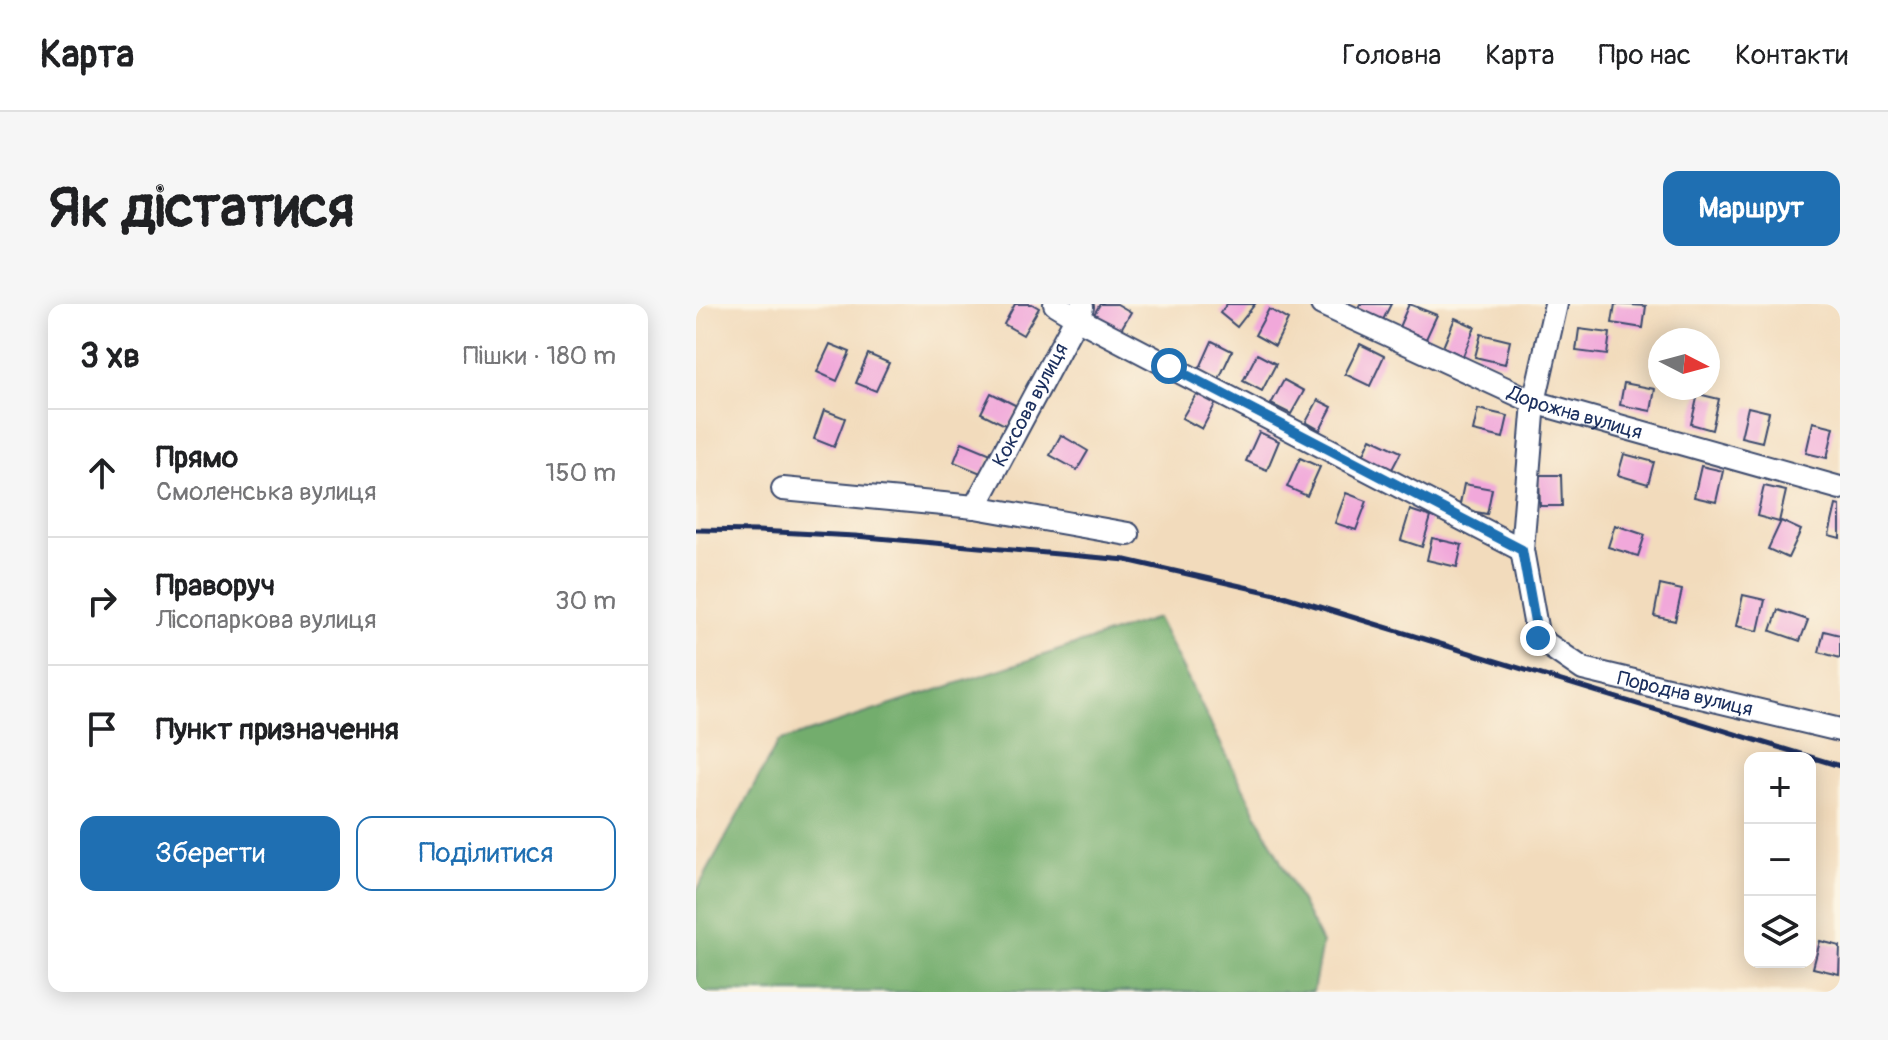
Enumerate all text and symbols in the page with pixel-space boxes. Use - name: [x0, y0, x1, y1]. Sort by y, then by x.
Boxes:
- text: Карта: [40, 31, 134, 79]
- text: Головна: [1342, 38, 1441, 73]
- text: Карта: [1485, 38, 1555, 73]
- text: Про нас: [1599, 38, 1691, 73]
- text: Контакти: [1735, 38, 1848, 73]
- button: Маршрут: [1663, 171, 1840, 246]
- text: Як дістатися: [48, 174, 354, 243]
- north arrow: [1648, 328, 1720, 400]
- text: 3 хв: [80, 335, 140, 378]
- street label: Коксова вулиця: [987, 339, 1073, 471]
- text: Пішки · 180 m: [463, 340, 616, 372]
- route start: [1151, 348, 1187, 384]
- street label: Дорожна вулиця: [1503, 379, 1645, 445]
- text: Прямо: [156, 439, 238, 476]
- icon: ahead: [80, 451, 124, 495]
- text: 150 m: [545, 457, 616, 489]
- text: Смоленська вулиця: [156, 476, 377, 508]
- text: Праворуч: [156, 567, 275, 604]
- icon: right: [80, 579, 124, 623]
- text: 30 m: [555, 585, 616, 617]
- text: Лісопаркова вулиця: [156, 604, 377, 636]
- route end: [1520, 620, 1556, 656]
- street label: Породна вулиця: [1615, 666, 1755, 722]
- icon: arrive: [80, 707, 124, 751]
- text: Пункт призначення: [156, 711, 399, 748]
- map controls: [1744, 752, 1816, 968]
- button: +: [1744, 752, 1816, 824]
- button: Зберегти: [80, 816, 340, 891]
- button: Поділитися: [356, 816, 616, 891]
- button: −: [1744, 824, 1816, 896]
- button: layers: [1744, 896, 1816, 968]

